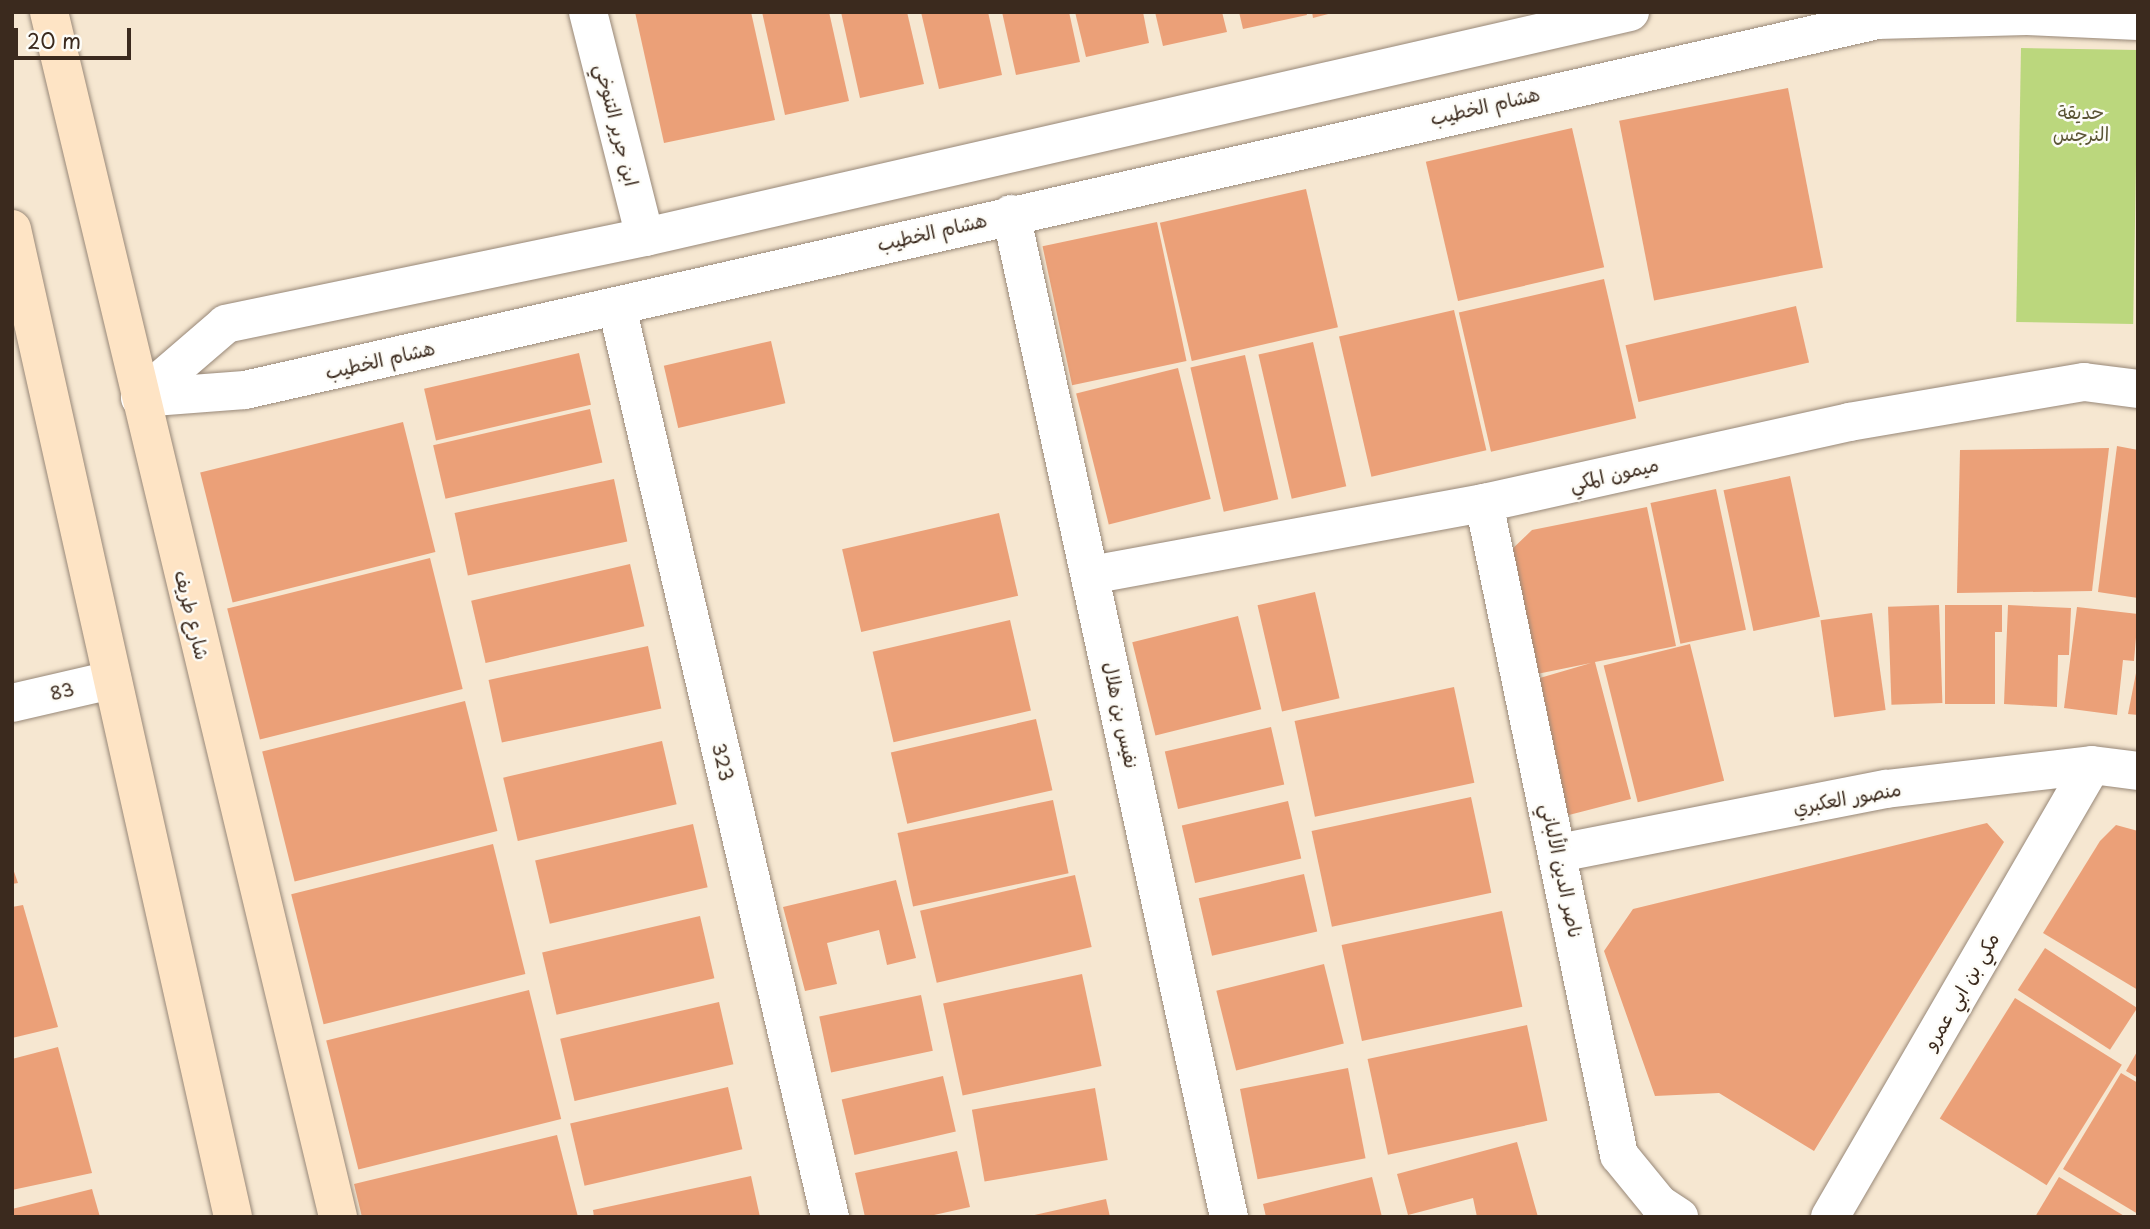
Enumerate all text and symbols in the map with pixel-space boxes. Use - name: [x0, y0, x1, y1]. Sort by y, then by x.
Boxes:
- scale bar: [18, 14, 135, 58]
- text: 20 m: [27, 24, 81, 56]
- street label: ابن جرير التنوخي: [591, 62, 643, 188]
- street label: هشام الخطيب: [1428, 82, 1542, 130]
- park label: حديقة النرجس: [2053, 101, 2109, 145]
- street label: هشام الخطيب: [875, 208, 989, 256]
- street label: هشام الخطيب: [323, 336, 437, 384]
- street label: ميمون المكي: [1567, 453, 1661, 495]
- street label: شارع طريف: [170, 568, 214, 662]
- street label: نفيس بن هلال: [1099, 660, 1143, 770]
- street label: 83: [48, 677, 76, 705]
- street label: 323: [708, 741, 738, 783]
- street label: منصور العكبري: [1791, 777, 1903, 819]
- street label: ناصر الدين الألباني: [1537, 801, 1587, 941]
- street label: مكي بن ابي عمرو: [1918, 929, 2004, 1053]

